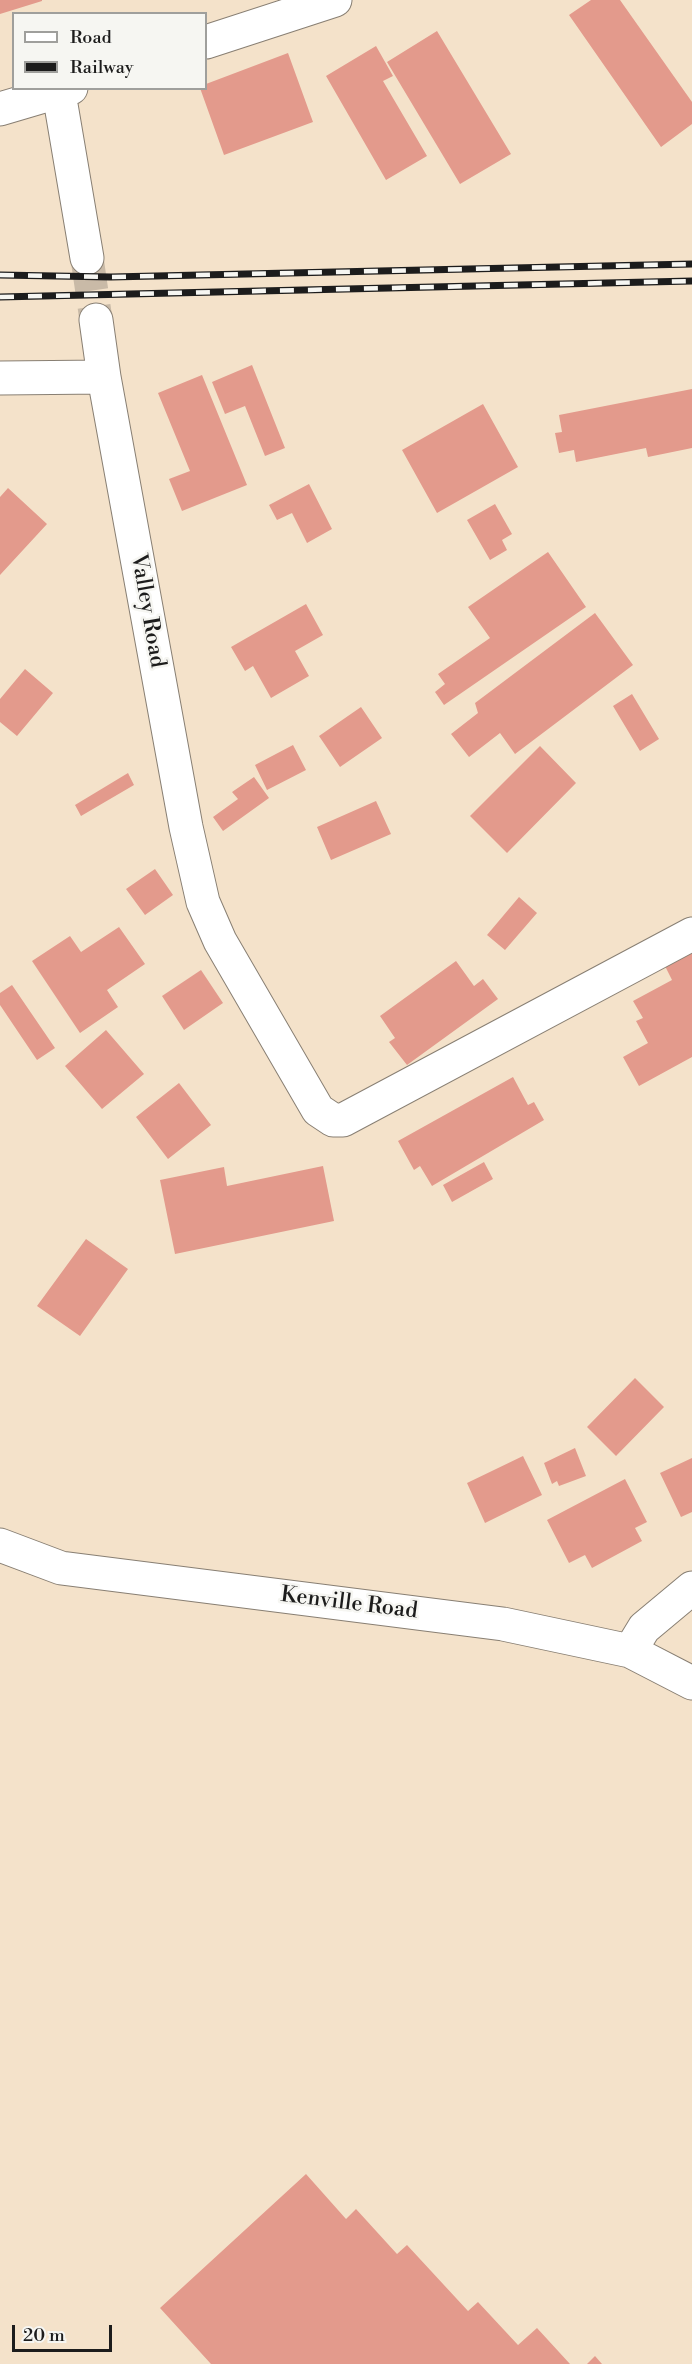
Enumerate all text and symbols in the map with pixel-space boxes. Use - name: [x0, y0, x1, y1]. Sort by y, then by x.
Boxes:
- legend: [12, 12, 207, 90]
- text: Road: [70, 26, 112, 49]
- text: Railway: [70, 56, 133, 79]
- street label: Valley Road: [124, 552, 170, 670]
- street label: Kenville Road: [279, 1582, 419, 1626]
- scale bar: [15, 2313, 116, 2351]
- text: 20 m: [23, 2324, 65, 2347]

